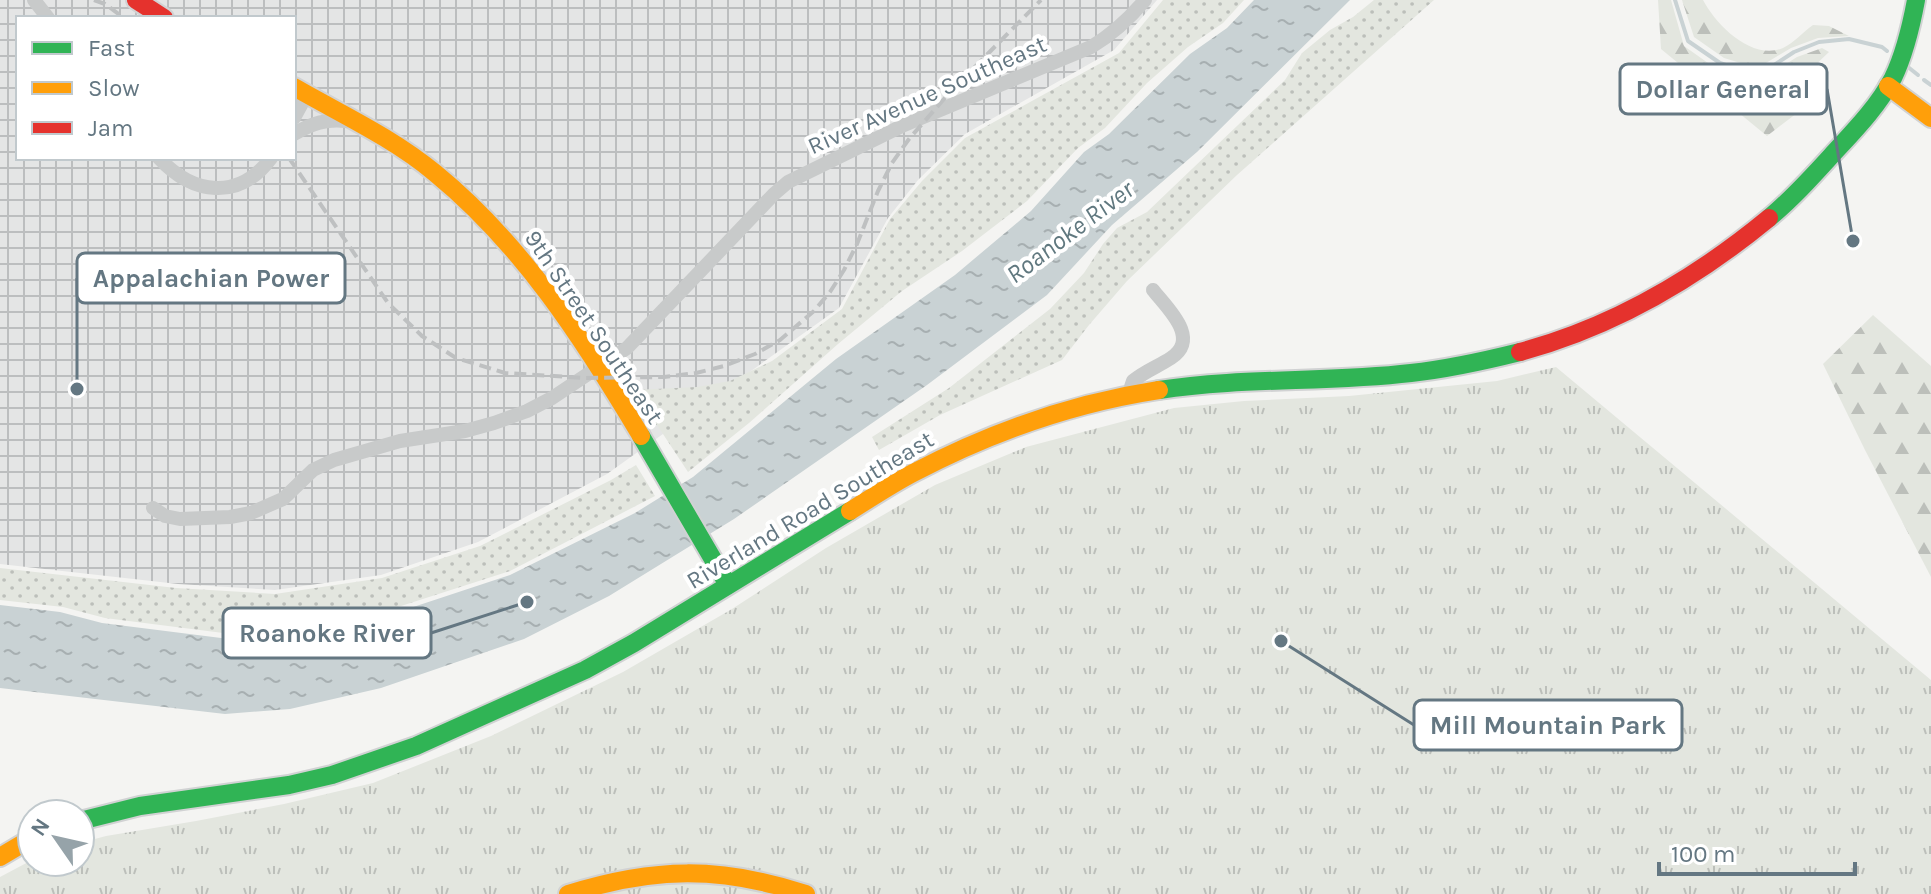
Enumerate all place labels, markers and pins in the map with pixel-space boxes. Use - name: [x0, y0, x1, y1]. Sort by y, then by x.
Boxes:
- callout: Dollar General: [1620, 64, 1827, 114]
- callout: Appalachian Power: [77, 253, 345, 303]
- callout: Roanoke River: [223, 608, 431, 658]
- callout: Mill Mountain Park: [1414, 700, 1682, 750]

